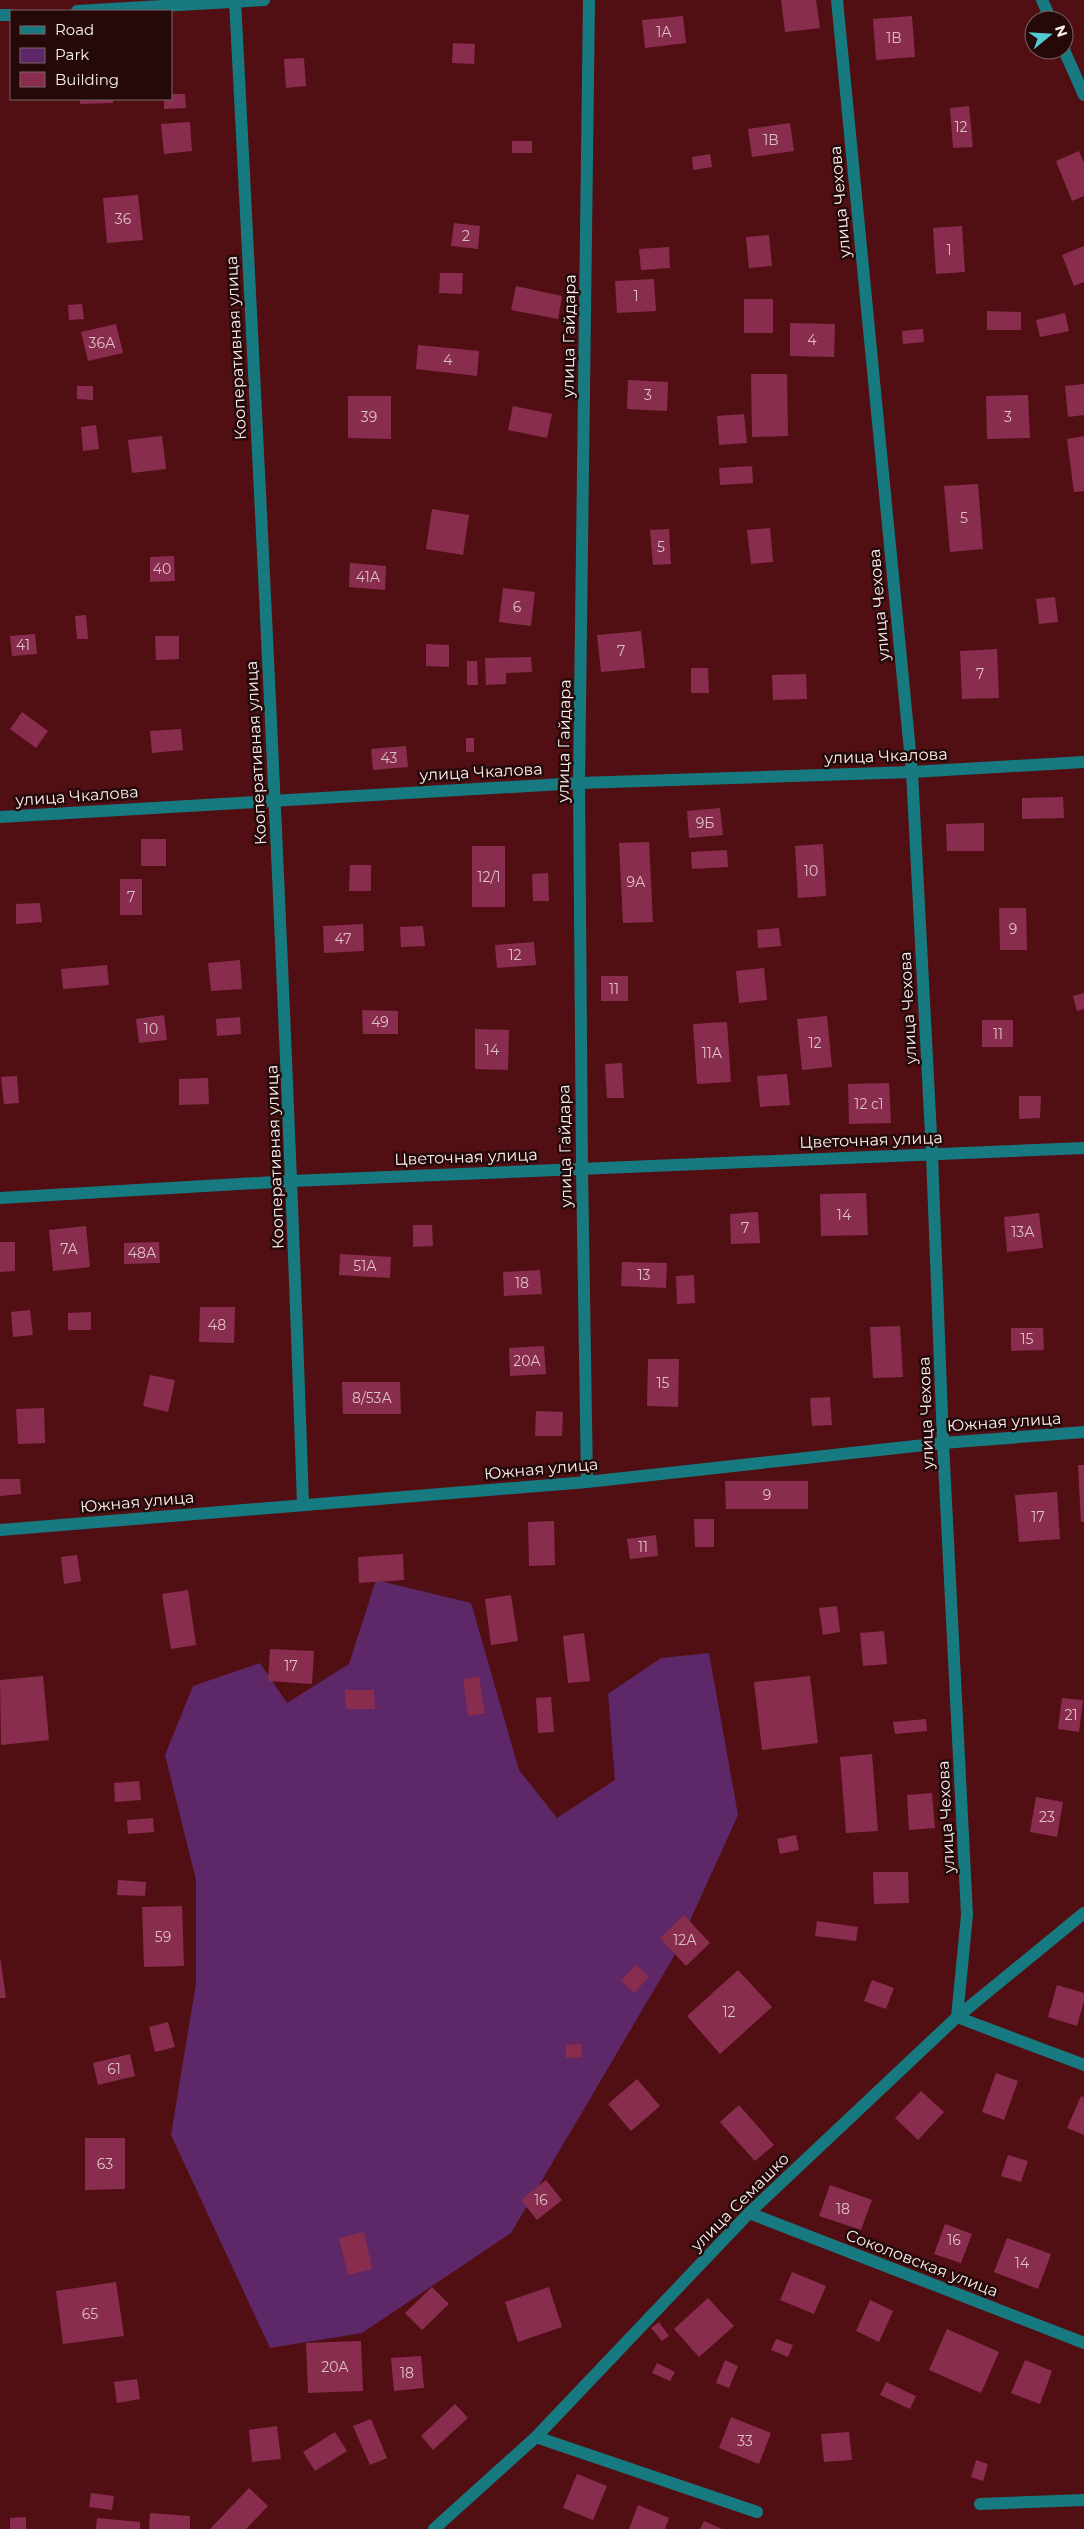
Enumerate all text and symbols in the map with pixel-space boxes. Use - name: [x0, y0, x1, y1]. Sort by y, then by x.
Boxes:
- legend: [10, 10, 172, 100]
- north arrow: [1024, 10, 1074, 60]
- text: Road: [55, 20, 94, 39]
- house number: 1А: [656, 23, 672, 41]
- text: N: [1051, 23, 1072, 39]
- house number: 1В: [886, 29, 902, 47]
- text: Park: [55, 45, 89, 64]
- text: Building: [55, 70, 119, 89]
- house number: 12: [954, 118, 968, 136]
- house number: 1В: [763, 131, 779, 149]
- street label: улица Чехова: [826, 145, 854, 260]
- house number: 36: [115, 210, 132, 228]
- house number: 2: [462, 227, 470, 245]
- house number: 1: [946, 241, 952, 259]
- street label: Кооперативная улица: [222, 255, 250, 441]
- street label: улица Гайдара: [558, 274, 580, 399]
- house number: 1: [633, 287, 639, 305]
- house number: 4: [807, 331, 817, 349]
- house number: 36А: [89, 334, 116, 352]
- house number: 4: [443, 351, 453, 369]
- house number: 3: [644, 386, 652, 404]
- house number: 39: [361, 408, 377, 426]
- house number: 3: [1004, 408, 1012, 426]
- house number: 5: [960, 509, 968, 527]
- house number: 5: [657, 538, 665, 556]
- street label: улица Чехова: [865, 548, 893, 663]
- house number: 40: [153, 560, 171, 578]
- house number: 41А: [356, 568, 381, 586]
- house number: 6: [513, 598, 522, 616]
- house number: 41: [16, 636, 30, 654]
- house number: 7: [617, 642, 625, 660]
- street label: Кооперативная улица: [242, 660, 270, 846]
- house number: 7: [976, 665, 984, 683]
- street label: улица Гайдара: [553, 679, 575, 804]
- street label: улица Чкалова: [823, 744, 948, 768]
- house number: 43: [381, 749, 398, 767]
- street label: улица Чкалова: [418, 759, 543, 785]
- street label: улица Чкалова: [14, 782, 139, 810]
- house number: 9Б: [696, 814, 714, 832]
- house number: 10: [804, 862, 818, 880]
- house number: 12/1: [477, 868, 501, 886]
- house number: 9А: [627, 873, 646, 891]
- house number: 7: [127, 888, 135, 906]
- house number: 9: [1009, 920, 1017, 938]
- house number: 47: [335, 930, 351, 948]
- house number: 12: [508, 946, 522, 964]
- street label: улица Чехова: [896, 951, 920, 1066]
- house number: 11: [609, 980, 619, 998]
- house number: 49: [371, 1013, 389, 1031]
- house number: 10: [144, 1020, 158, 1038]
- house number: 11: [993, 1025, 1003, 1043]
- house number: 12: [808, 1034, 822, 1052]
- house number: 14: [485, 1041, 500, 1059]
- house number: 11А: [702, 1044, 723, 1062]
- street label: Кооперативная улица: [262, 1065, 288, 1249]
- street label: улица Гайдара: [554, 1084, 576, 1209]
- house number: 12 с1: [854, 1095, 884, 1113]
- street label: Цветочная улица: [799, 1128, 943, 1152]
- street label: Цветочная улица: [394, 1145, 538, 1169]
- house number: 14: [837, 1206, 852, 1224]
- house number: 7: [741, 1219, 749, 1237]
- house number: 13А: [1011, 1223, 1035, 1241]
- house number: 7А: [60, 1240, 78, 1258]
- house number: 48А: [128, 1244, 157, 1262]
- house number: 51А: [353, 1257, 377, 1275]
- house number: 13: [638, 1266, 651, 1284]
- house number: 18: [515, 1274, 529, 1292]
- house number: 48: [208, 1316, 226, 1334]
- house number: 15: [1021, 1330, 1034, 1348]
- house number: 20А: [513, 1352, 541, 1370]
- street label: улица Чехова: [915, 1356, 937, 1471]
- house number: 15: [657, 1374, 670, 1392]
- house number: 8/53А: [352, 1389, 392, 1407]
- street label: Южная улица: [946, 1409, 1062, 1435]
- street label: Южная улица: [483, 1455, 599, 1483]
- house number: 9: [763, 1486, 771, 1504]
- street label: Южная улица: [79, 1488, 195, 1516]
- house number: 17: [1031, 1508, 1045, 1526]
- house number: 11: [638, 1538, 648, 1556]
- house number: 17: [284, 1657, 298, 1675]
- house number: 21: [1064, 1706, 1078, 1724]
- street label: улица Чехова: [934, 1760, 958, 1875]
- house number: 23: [1039, 1808, 1055, 1826]
- house number: 59: [155, 1928, 171, 1946]
- house number: 12А: [673, 1931, 697, 1949]
- house number: 12: [722, 2003, 736, 2021]
- house number: 61: [107, 2060, 121, 2078]
- street label: улица Семашко: [686, 2149, 793, 2256]
- house number: 63: [97, 2155, 113, 2173]
- house number: 16: [534, 2191, 548, 2209]
- house number: 18: [836, 2200, 850, 2218]
- street label: Соколовская улица: [843, 2225, 1001, 2301]
- house number: 16: [947, 2231, 961, 2249]
- house number: 14: [1015, 2254, 1030, 2272]
- house number: 65: [82, 2305, 98, 2323]
- house number: 20А: [321, 2358, 349, 2376]
- house number: 18: [400, 2364, 414, 2382]
- house number: 33: [737, 2432, 753, 2450]

